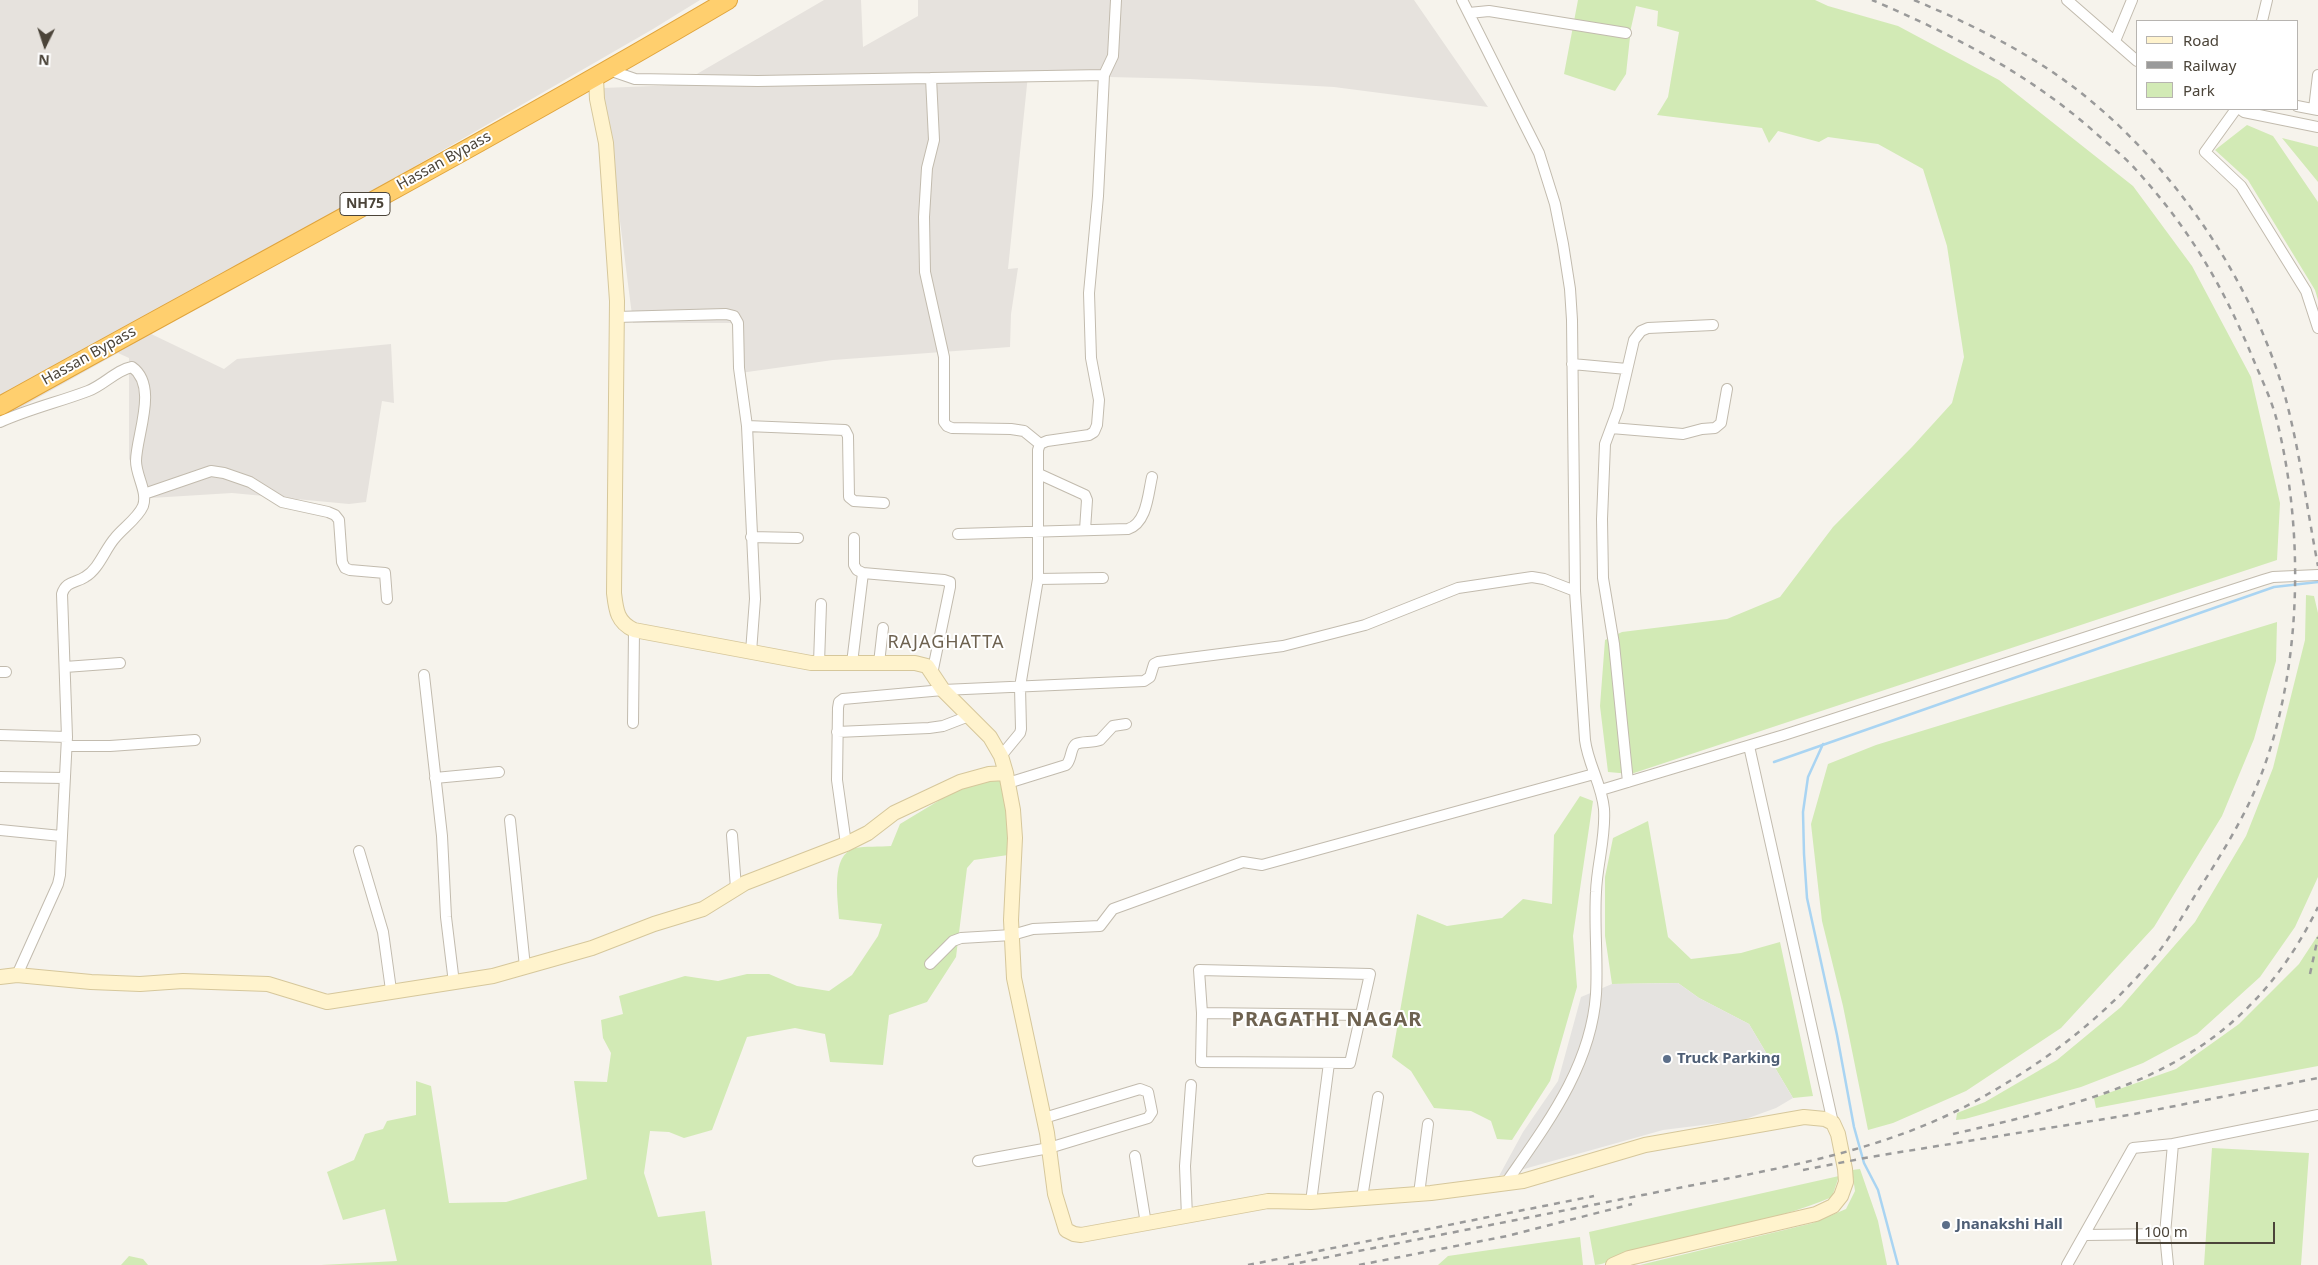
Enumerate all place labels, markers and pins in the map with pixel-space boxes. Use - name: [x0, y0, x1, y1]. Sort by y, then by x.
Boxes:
- place label: Truck Parking: [1677, 1050, 1780, 1068]
- marker: Truck Parking: [1661, 1053, 1673, 1065]
- place label: Jnanakshi Hall: [1956, 1216, 2063, 1234]
- marker: Jnanakshi Hall: [1940, 1219, 1952, 1231]

